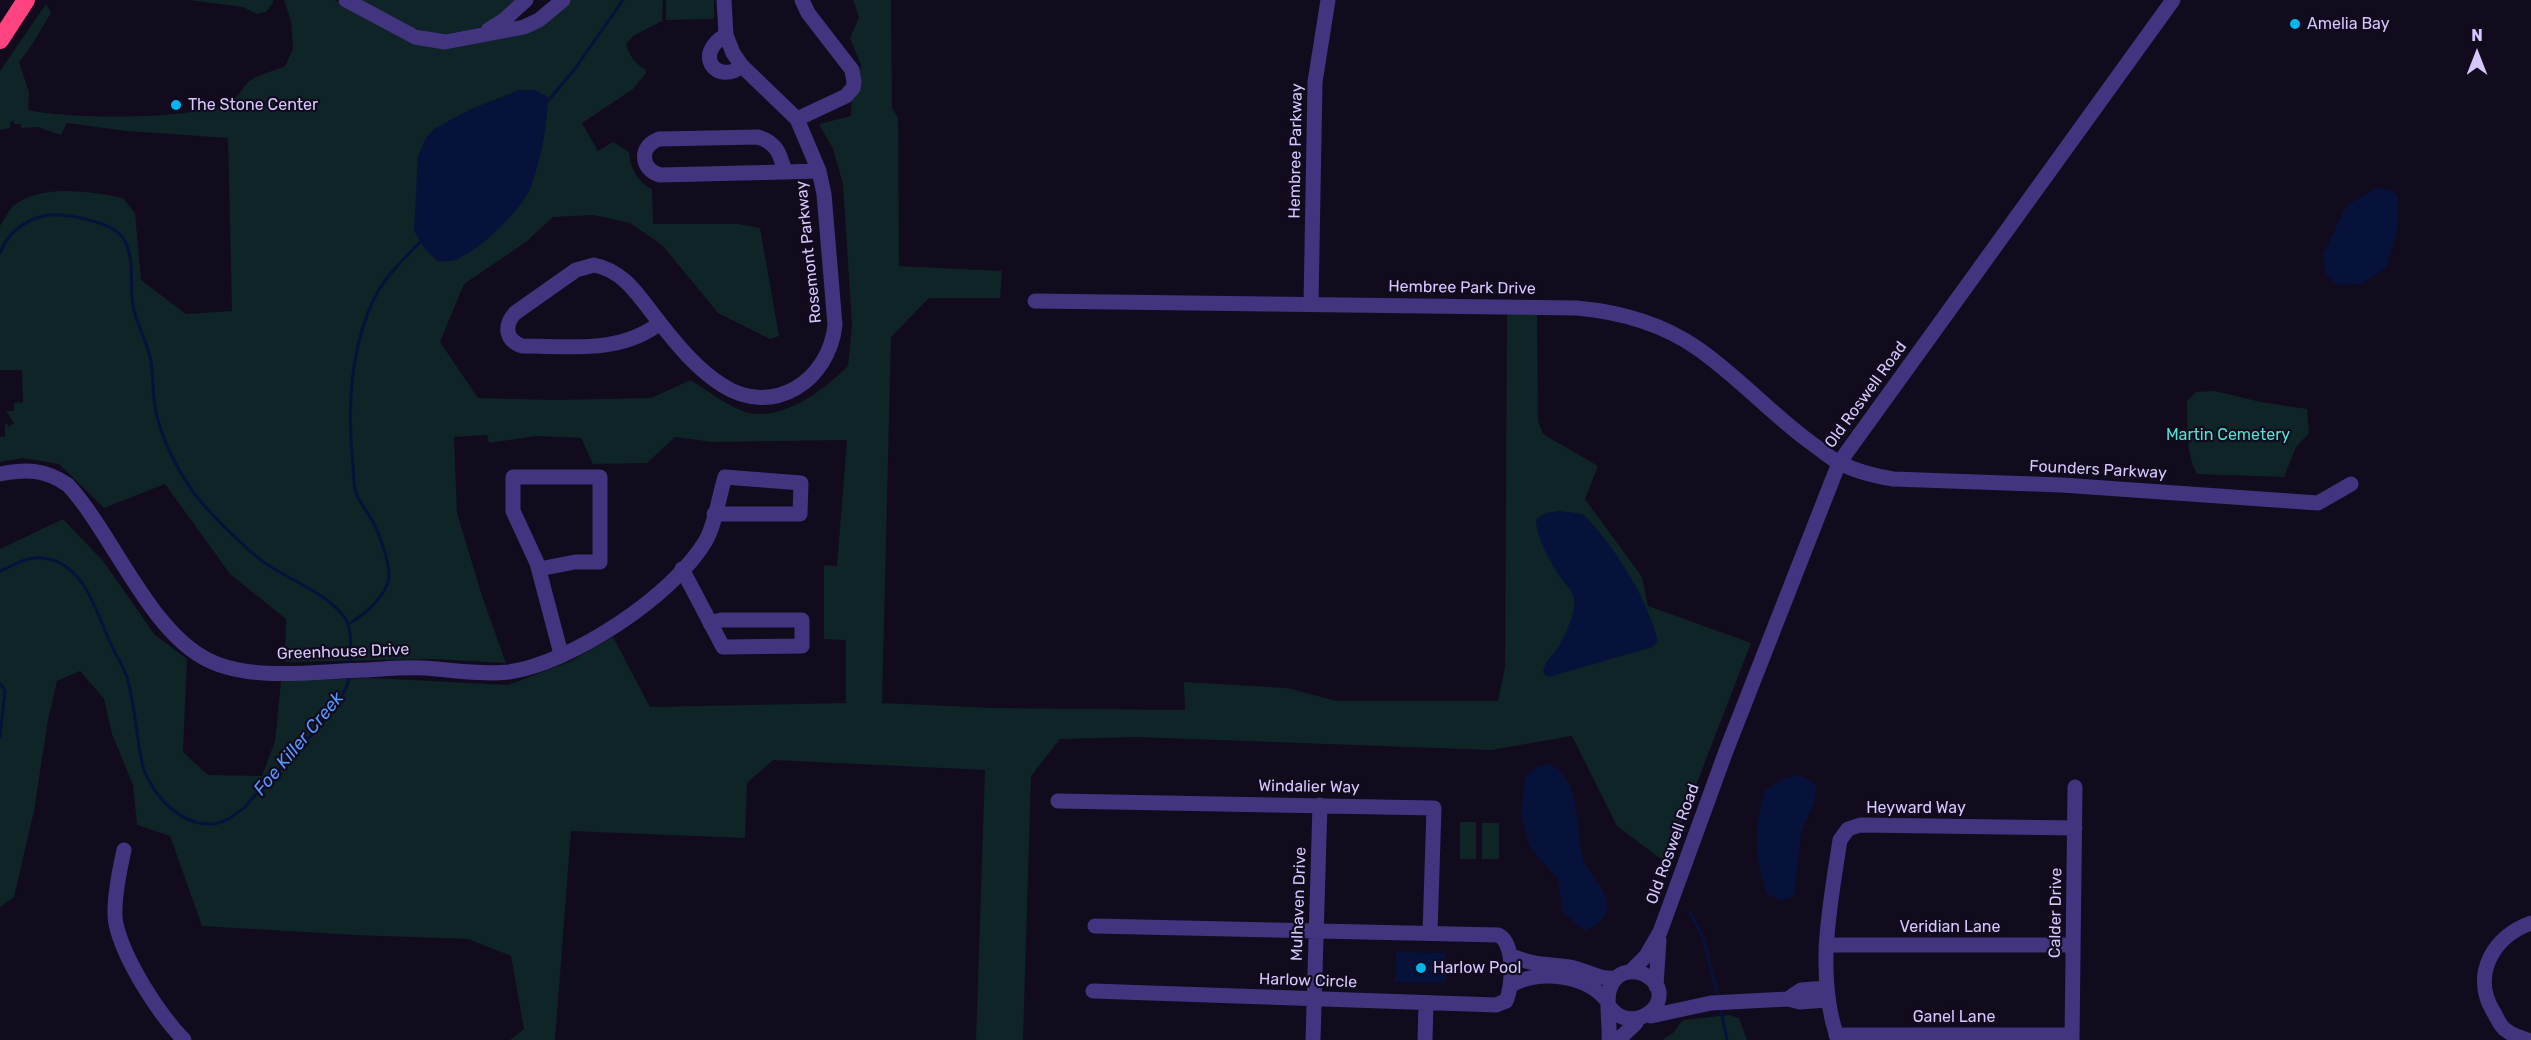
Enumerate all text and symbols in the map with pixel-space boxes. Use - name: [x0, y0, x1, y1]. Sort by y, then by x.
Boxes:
- place label: Amelia Bay: [2307, 14, 2390, 34]
- marker: Amelia Bay: [2288, 17, 2302, 31]
- north arrow: [2447, 24, 2507, 84]
- text: N: [2471, 26, 2483, 45]
- street label: Hembree Parkway: [1285, 83, 1307, 219]
- place label: The Stone Center: [188, 95, 318, 115]
- marker: The Stone Center: [169, 98, 183, 112]
- street label: Rosemont Parkway: [792, 180, 826, 324]
- street label: Hembree Park Drive: [1388, 277, 1536, 299]
- street label: Old Roswell Road: [1821, 338, 1911, 452]
- park label: Martin Cemetery: [2166, 425, 2290, 445]
- street label: Founders Parkway: [2029, 457, 2167, 483]
- street label: Greenhouse Drive: [276, 640, 410, 664]
- water label: Foe Killer Creek: [249, 688, 349, 800]
- street label: Windalier Way: [1258, 777, 1360, 797]
- street label: Old Roswell Road: [1642, 781, 1704, 907]
- street label: Heyward Way: [1866, 798, 1966, 818]
- street label: Mulhaven Drive: [1287, 847, 1311, 961]
- street label: Calder Drive: [2046, 868, 2066, 958]
- street label: Veridian Lane: [1900, 917, 2000, 937]
- place label: Harlow Pool: [1433, 958, 1521, 978]
- marker: Harlow Pool: [1414, 961, 1428, 975]
- street label: Harlow Circle: [1259, 970, 1357, 992]
- street label: Ganel Lane: [1913, 1007, 1995, 1027]

